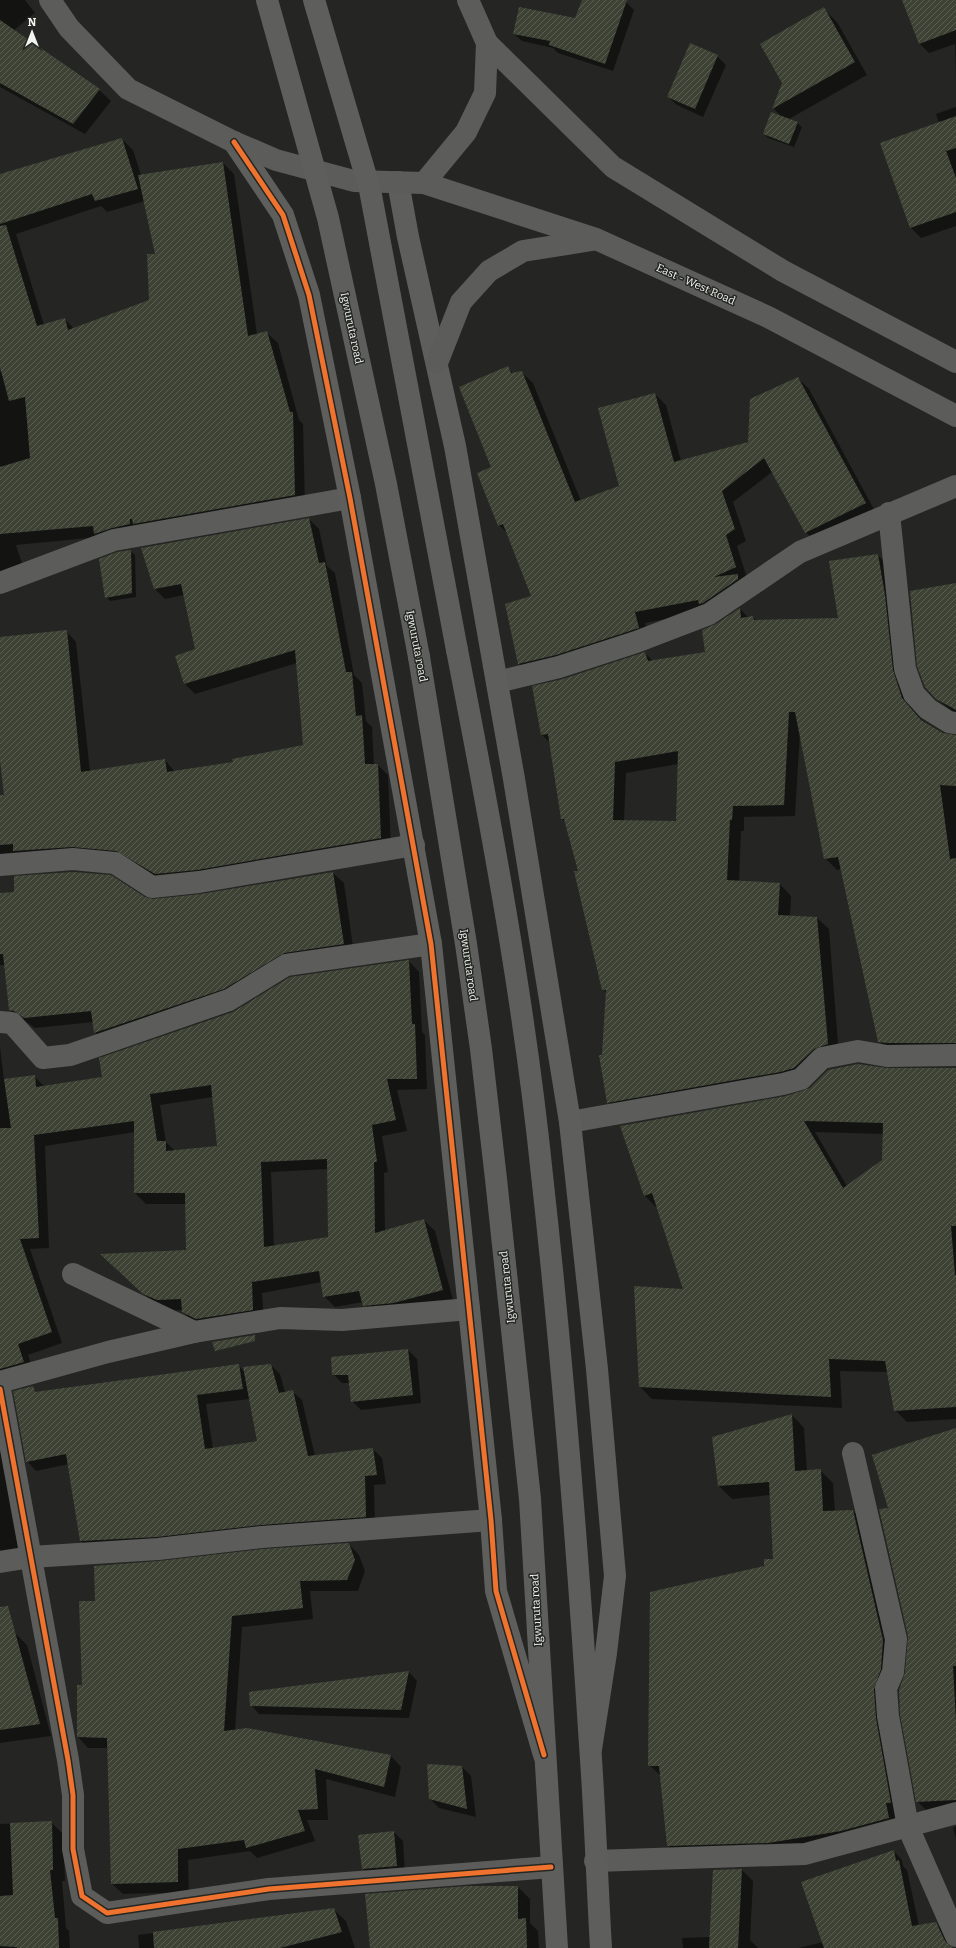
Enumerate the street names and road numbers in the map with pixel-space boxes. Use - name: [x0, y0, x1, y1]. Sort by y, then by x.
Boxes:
- street label: East - West Road: [654, 261, 738, 308]
- street label: Igwuruta road: [338, 291, 366, 365]
- street label: Igwuruta road: [403, 609, 430, 683]
- street label: Igwuruta road: [457, 928, 480, 1002]
- street label: Igwuruta road: [497, 1250, 518, 1324]
- street label: Igwuruta road: [528, 1573, 545, 1647]

